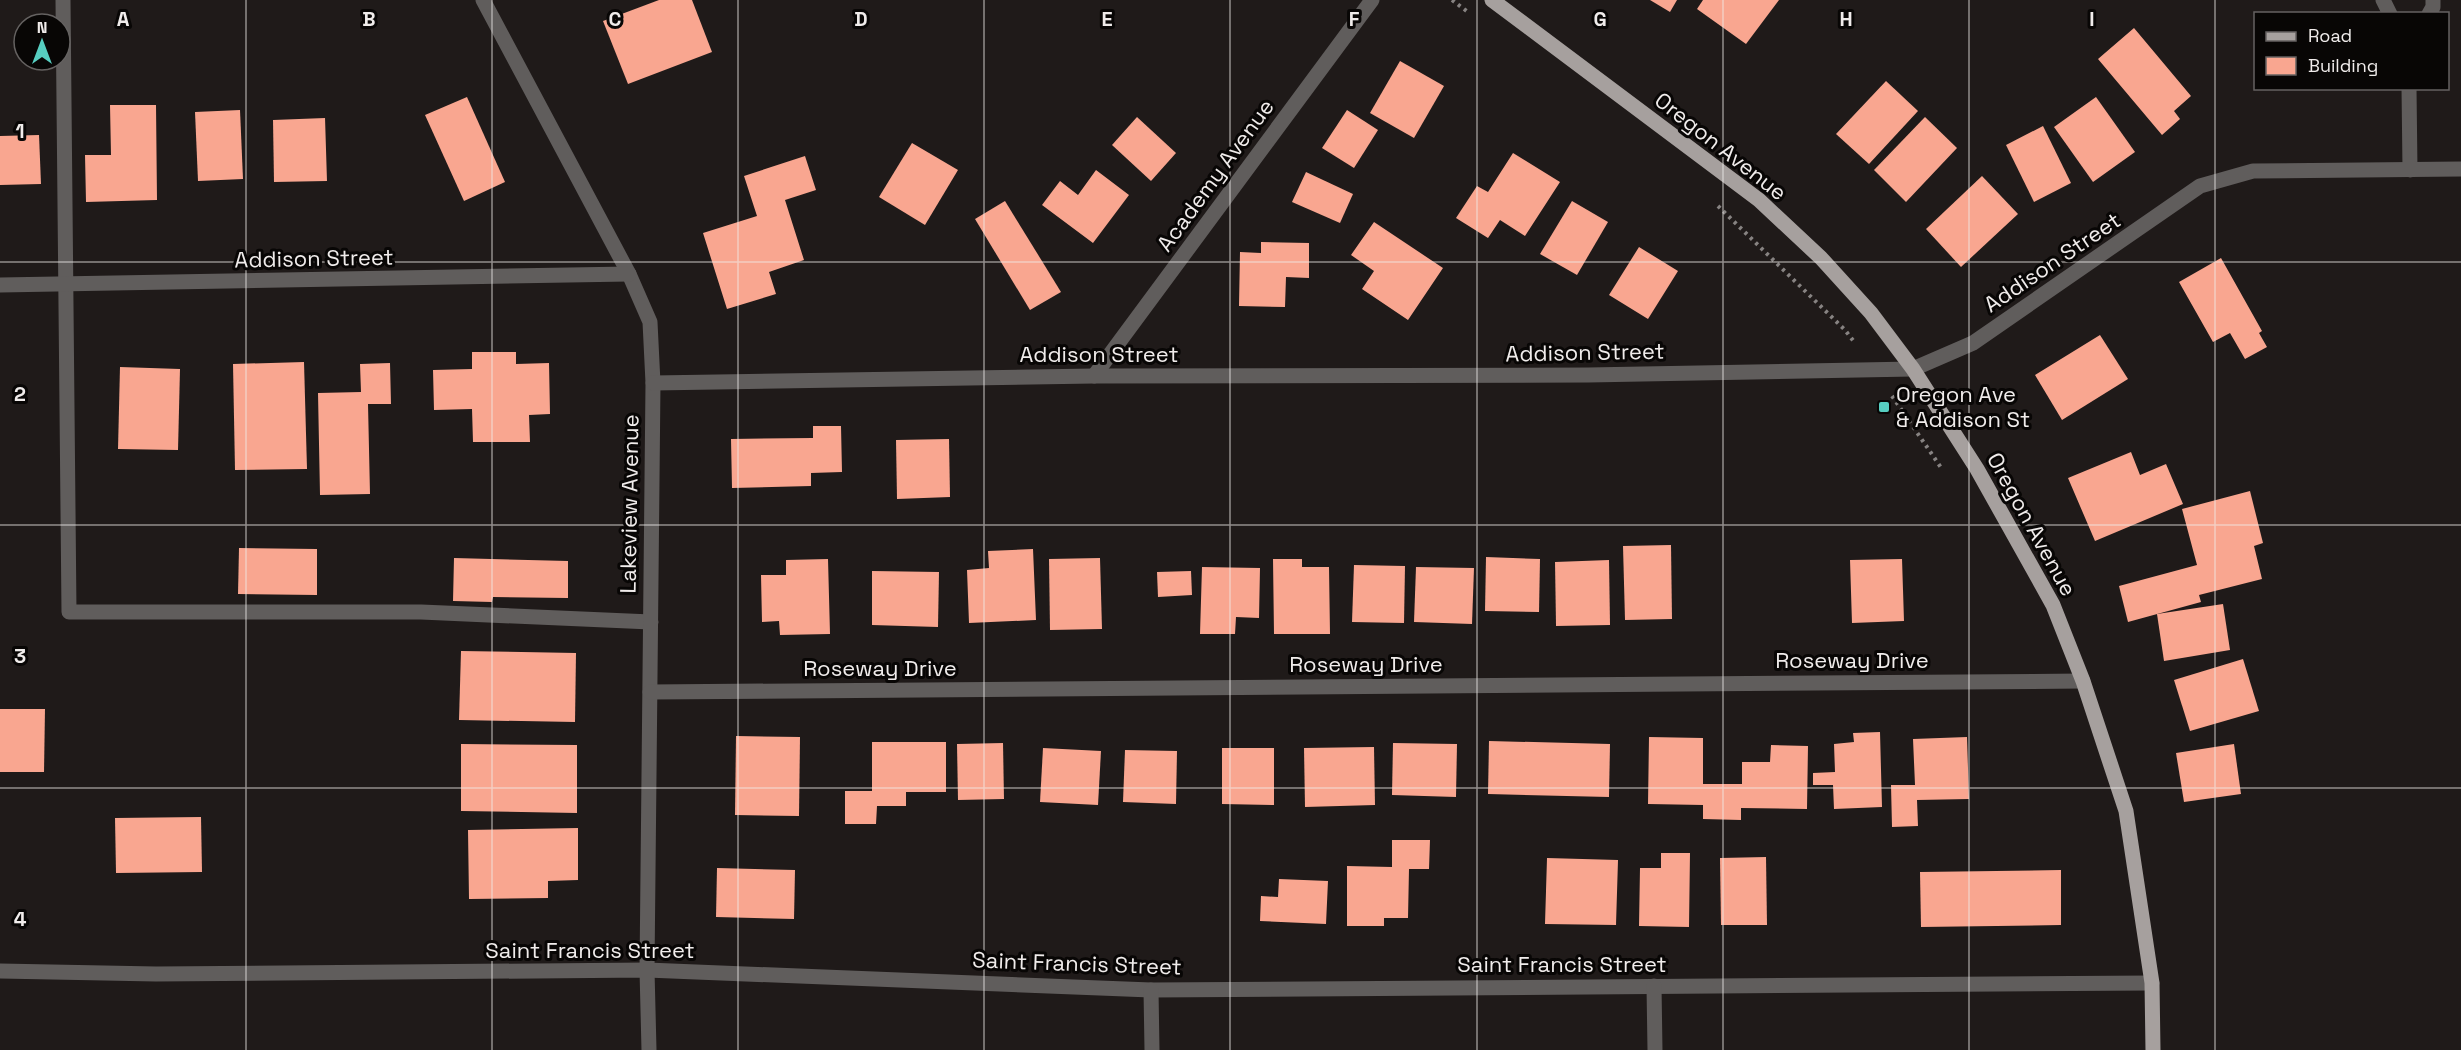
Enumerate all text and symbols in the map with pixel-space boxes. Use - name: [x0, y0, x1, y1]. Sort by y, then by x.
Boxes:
- text: A: [117, 6, 130, 32]
- text: B: [362, 6, 376, 32]
- text: C: [609, 6, 622, 32]
- text: D: [854, 6, 868, 32]
- text: E: [1101, 6, 1113, 32]
- text: F: [1349, 6, 1360, 32]
- text: G: [1593, 6, 1607, 32]
- text: H: [1839, 6, 1853, 32]
- text: I: [2089, 6, 2095, 32]
- north arrow: [12, 12, 72, 72]
- legend: [2254, 12, 2449, 90]
- text: N: [37, 17, 47, 38]
- text: Road: [2308, 24, 2352, 47]
- text: Building: [2308, 54, 2378, 77]
- street label: Oregon Avenue: [1649, 86, 1793, 206]
- street label: Academy Avenue: [1150, 93, 1280, 257]
- text: 1: [15, 118, 25, 144]
- street label: Addison Street: [1978, 206, 2126, 318]
- street label: Addison Street: [234, 243, 394, 273]
- street label: Addison Street: [1505, 337, 1665, 367]
- street label: Addison Street: [1019, 340, 1179, 368]
- place label: Oregon Ave & Addison St: [1896, 380, 2030, 433]
- text: 2: [14, 381, 26, 407]
- marker: Oregon Ave & Addison St: [1877, 400, 1891, 414]
- street label: Lakeview Avenue: [613, 414, 645, 594]
- street label: Oregon Avenue: [1981, 447, 2083, 601]
- text: 3: [14, 643, 26, 669]
- street label: Roseway Drive: [1775, 646, 1929, 674]
- street label: Roseway Drive: [1289, 650, 1443, 678]
- street label: Roseway Drive: [803, 654, 957, 682]
- text: 4: [14, 906, 27, 932]
- street label: Saint Francis Street: [485, 936, 695, 964]
- street label: Saint Francis Street: [972, 945, 1182, 981]
- street label: Saint Francis Street: [1457, 950, 1667, 978]

